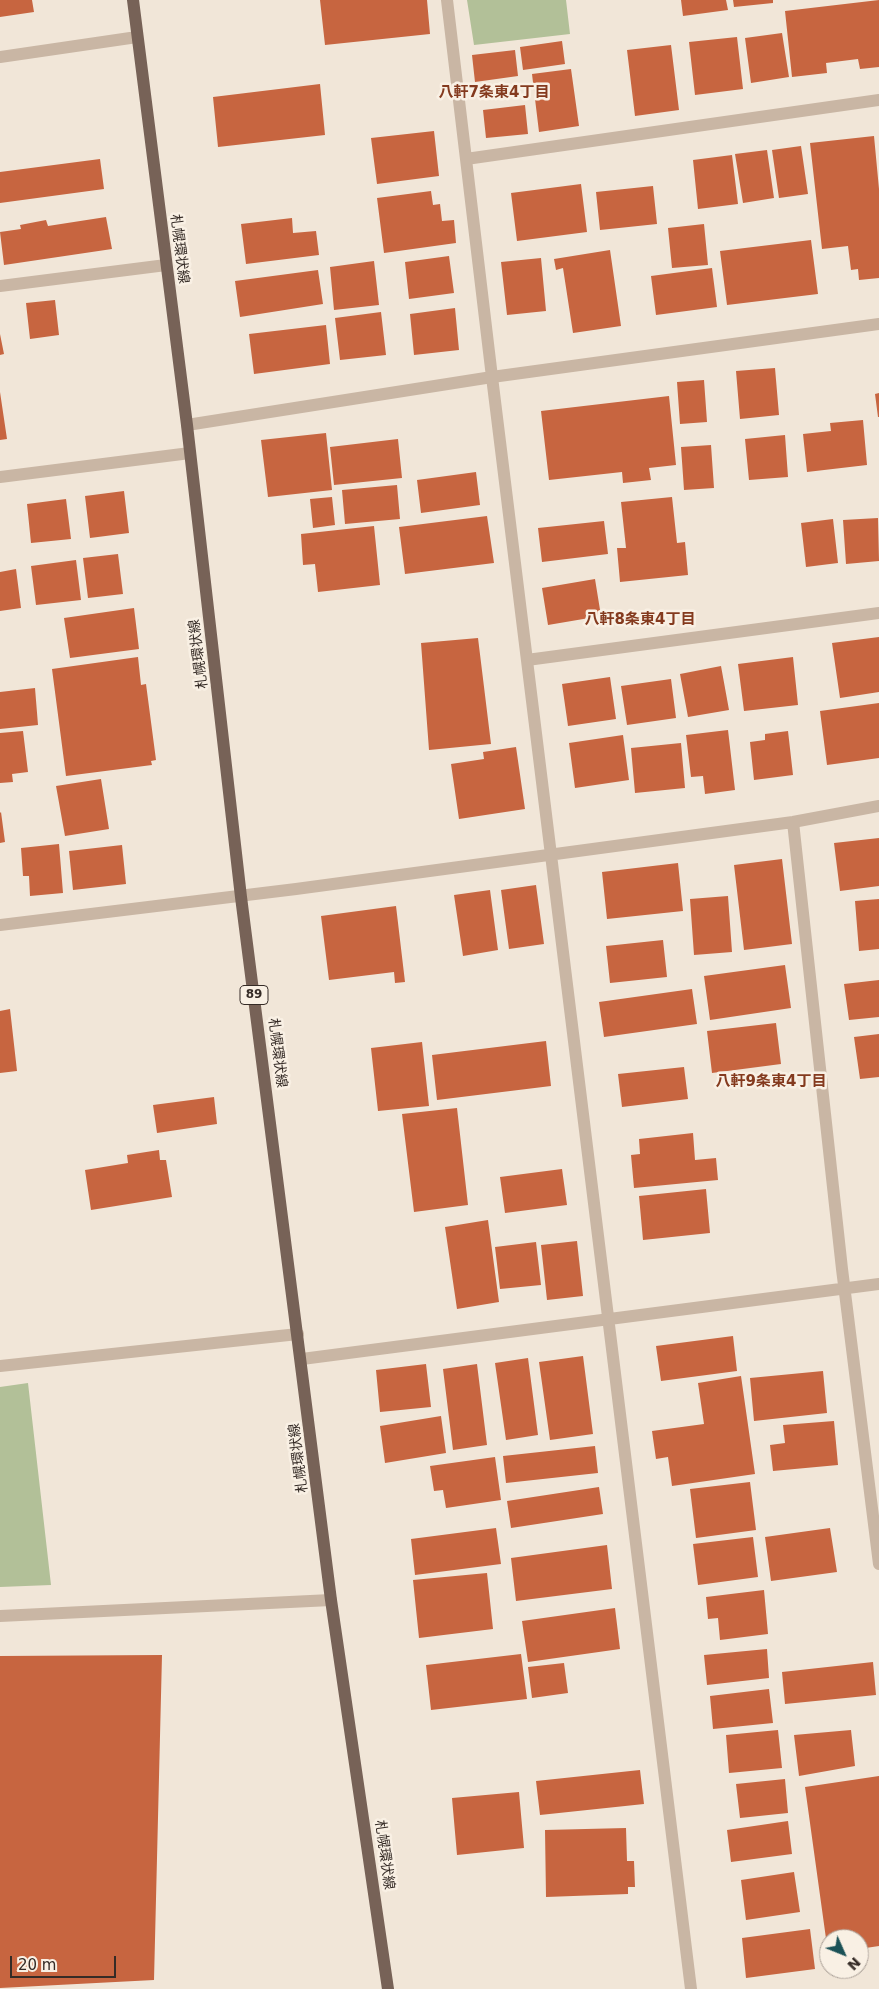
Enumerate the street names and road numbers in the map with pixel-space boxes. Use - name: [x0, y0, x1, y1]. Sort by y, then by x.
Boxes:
- street label: 札幌環状線: [166, 213, 192, 285]
- street label: 札幌環状線: [186, 618, 212, 690]
- road number: 89: [240, 986, 268, 1004]
- street label: 札幌環状線: [264, 1017, 290, 1089]
- street label: 札幌環状線: [286, 1422, 312, 1494]
- street label: 札幌環状線: [371, 1819, 397, 1891]

